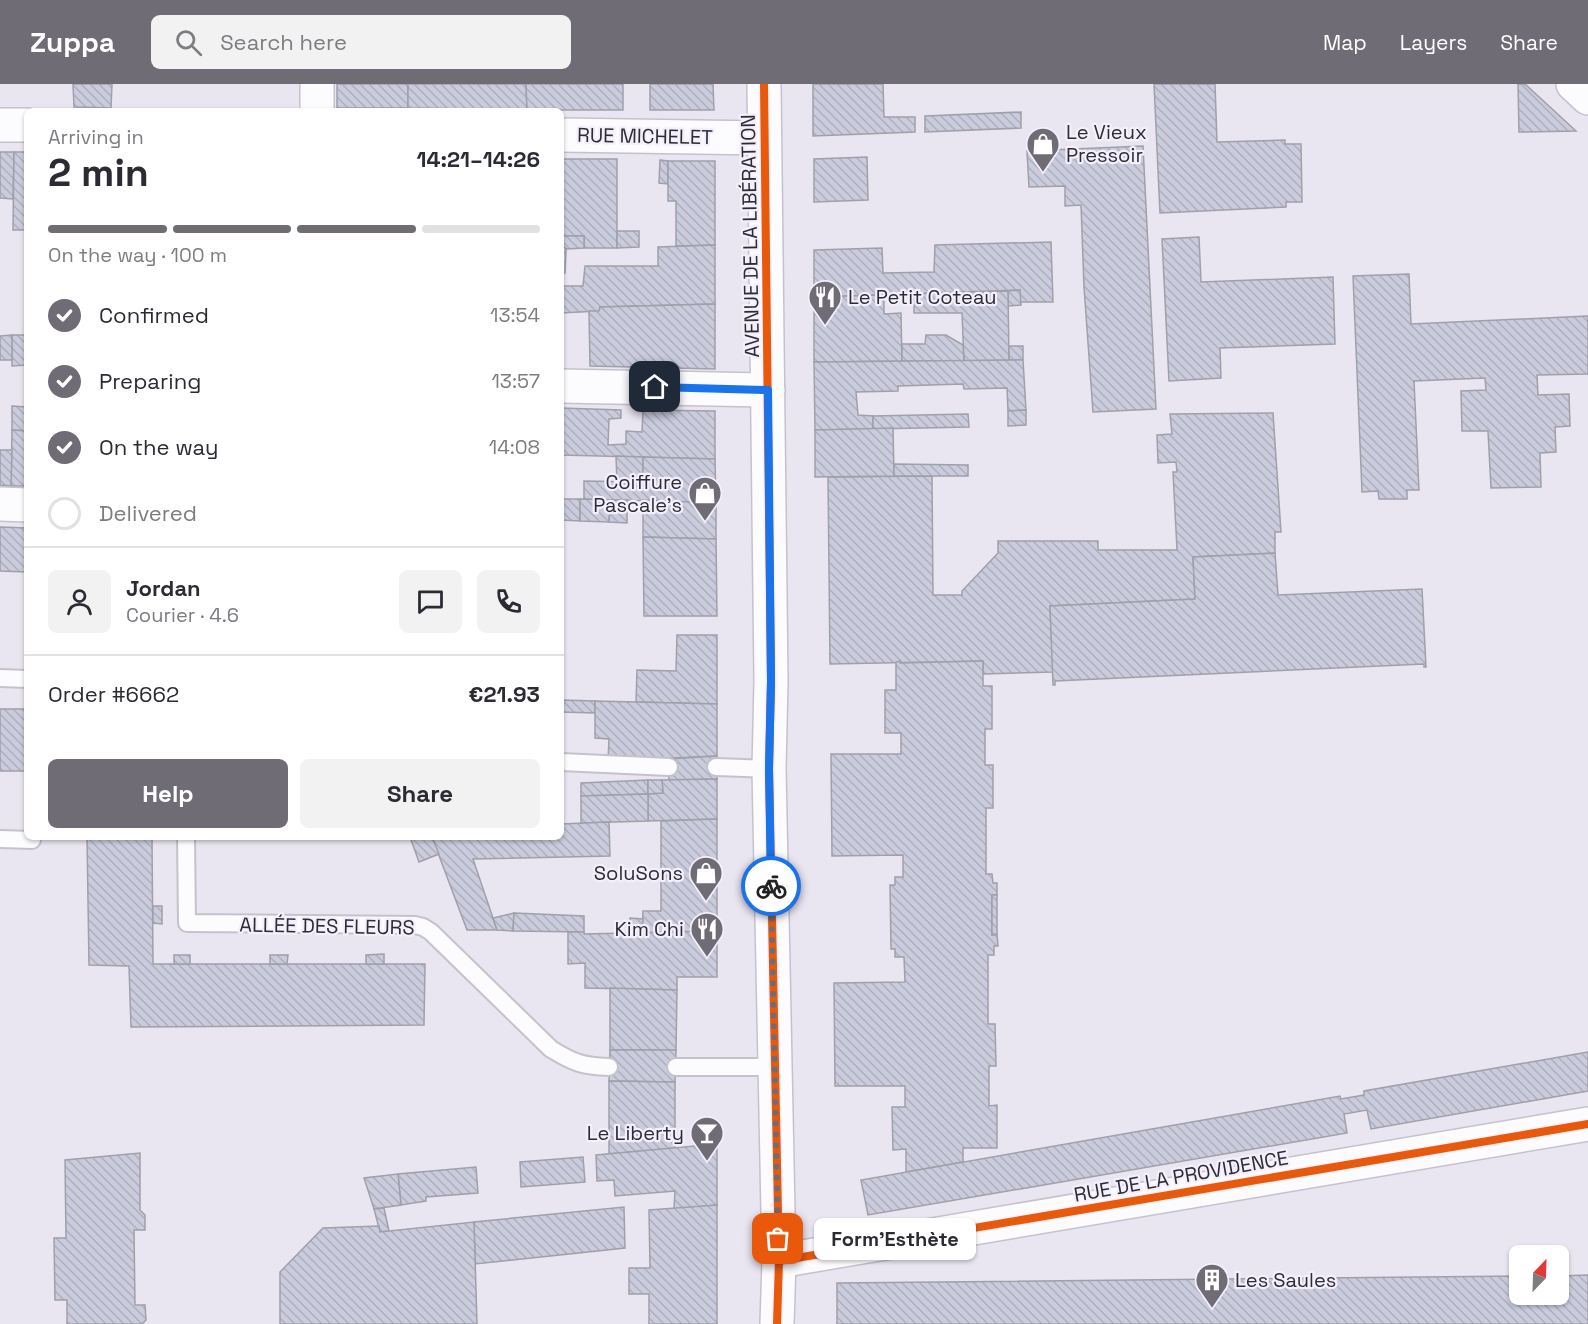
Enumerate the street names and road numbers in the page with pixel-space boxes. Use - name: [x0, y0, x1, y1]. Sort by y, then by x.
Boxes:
- street label: AVENUE DE LA LIBÉRATION: [735, 114, 765, 358]
- street label: RUE MICHELET: [577, 122, 713, 150]
- street label: ALLÉE DES FLEURS: [239, 911, 415, 941]
- street label: RUE DE LA PROVIDENCE: [1072, 1144, 1290, 1208]

